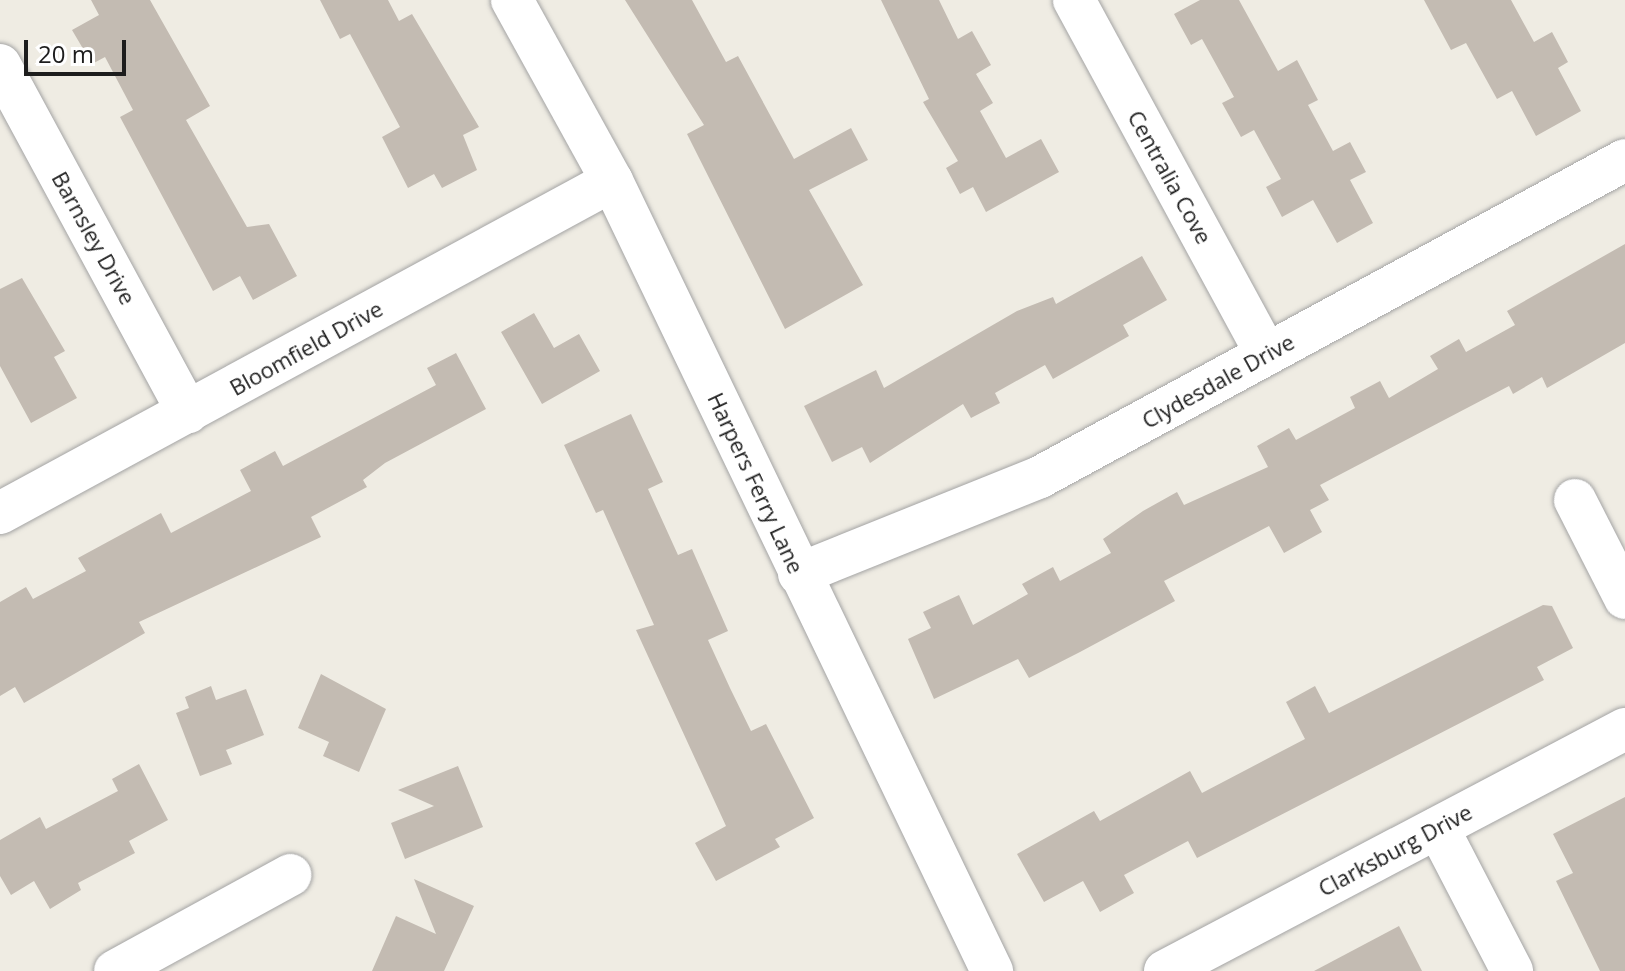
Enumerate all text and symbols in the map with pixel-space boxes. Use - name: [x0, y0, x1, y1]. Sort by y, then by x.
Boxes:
- scale bar: [28, 24, 130, 74]
- text: 20 m: [38, 37, 94, 70]
- street label: Centralia Cove: [1123, 106, 1217, 248]
- street label: Barnsley Drive: [47, 167, 141, 309]
- street label: Bloomfield Drive: [225, 295, 387, 401]
- street label: Clydesdale Drive: [1137, 328, 1299, 434]
- street label: Harpers Ferry Lane: [703, 388, 809, 578]
- street label: Clarksburg Drive: [1314, 798, 1476, 902]

